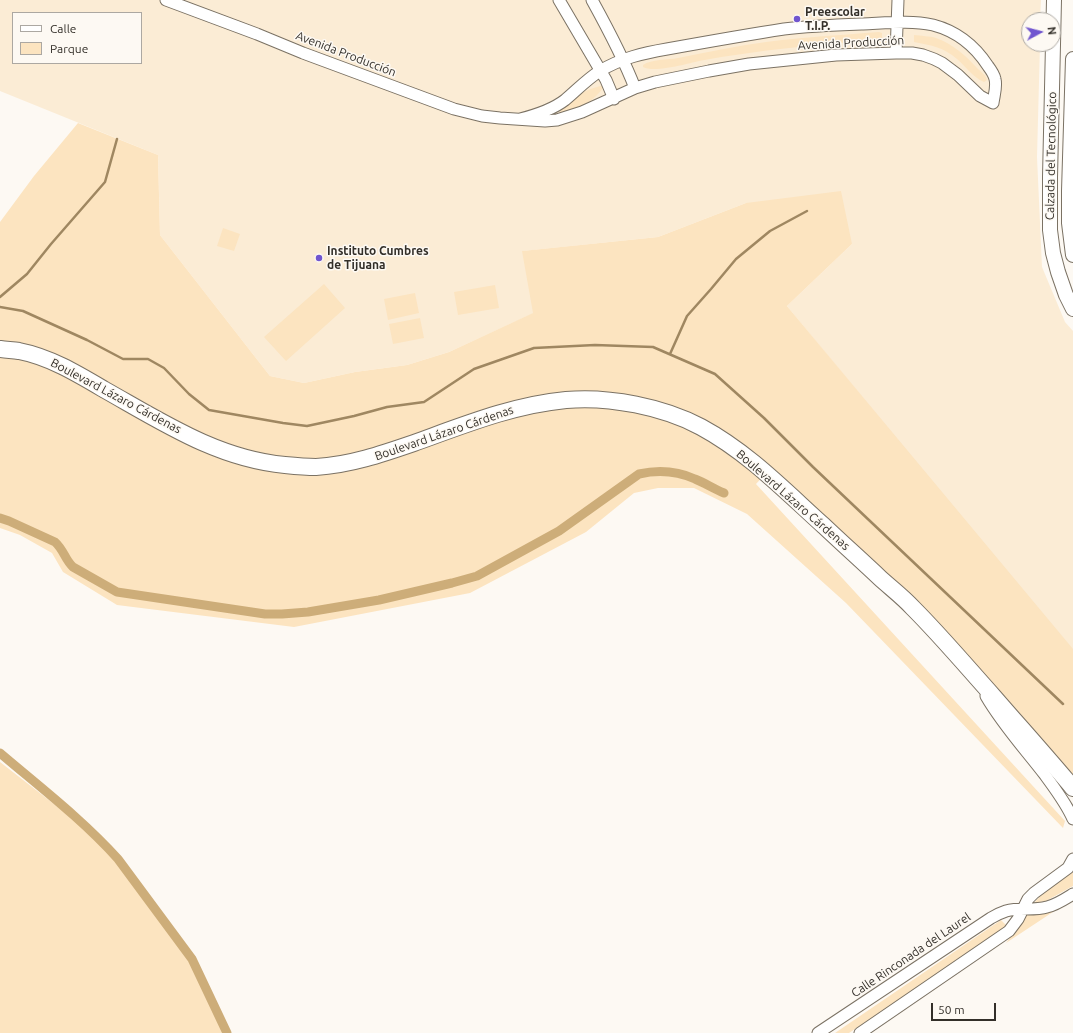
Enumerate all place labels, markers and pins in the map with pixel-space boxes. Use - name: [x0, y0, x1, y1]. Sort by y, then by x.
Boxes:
- place label: Preescolar T.I.P.: [805, 5, 865, 33]
- marker: Preescolar T.I.P.: [792, 14, 802, 24]
- place label: Instituto Cumbres de Tijuana: [327, 244, 429, 272]
- marker: Instituto Cumbres de Tijuana: [314, 253, 324, 263]

